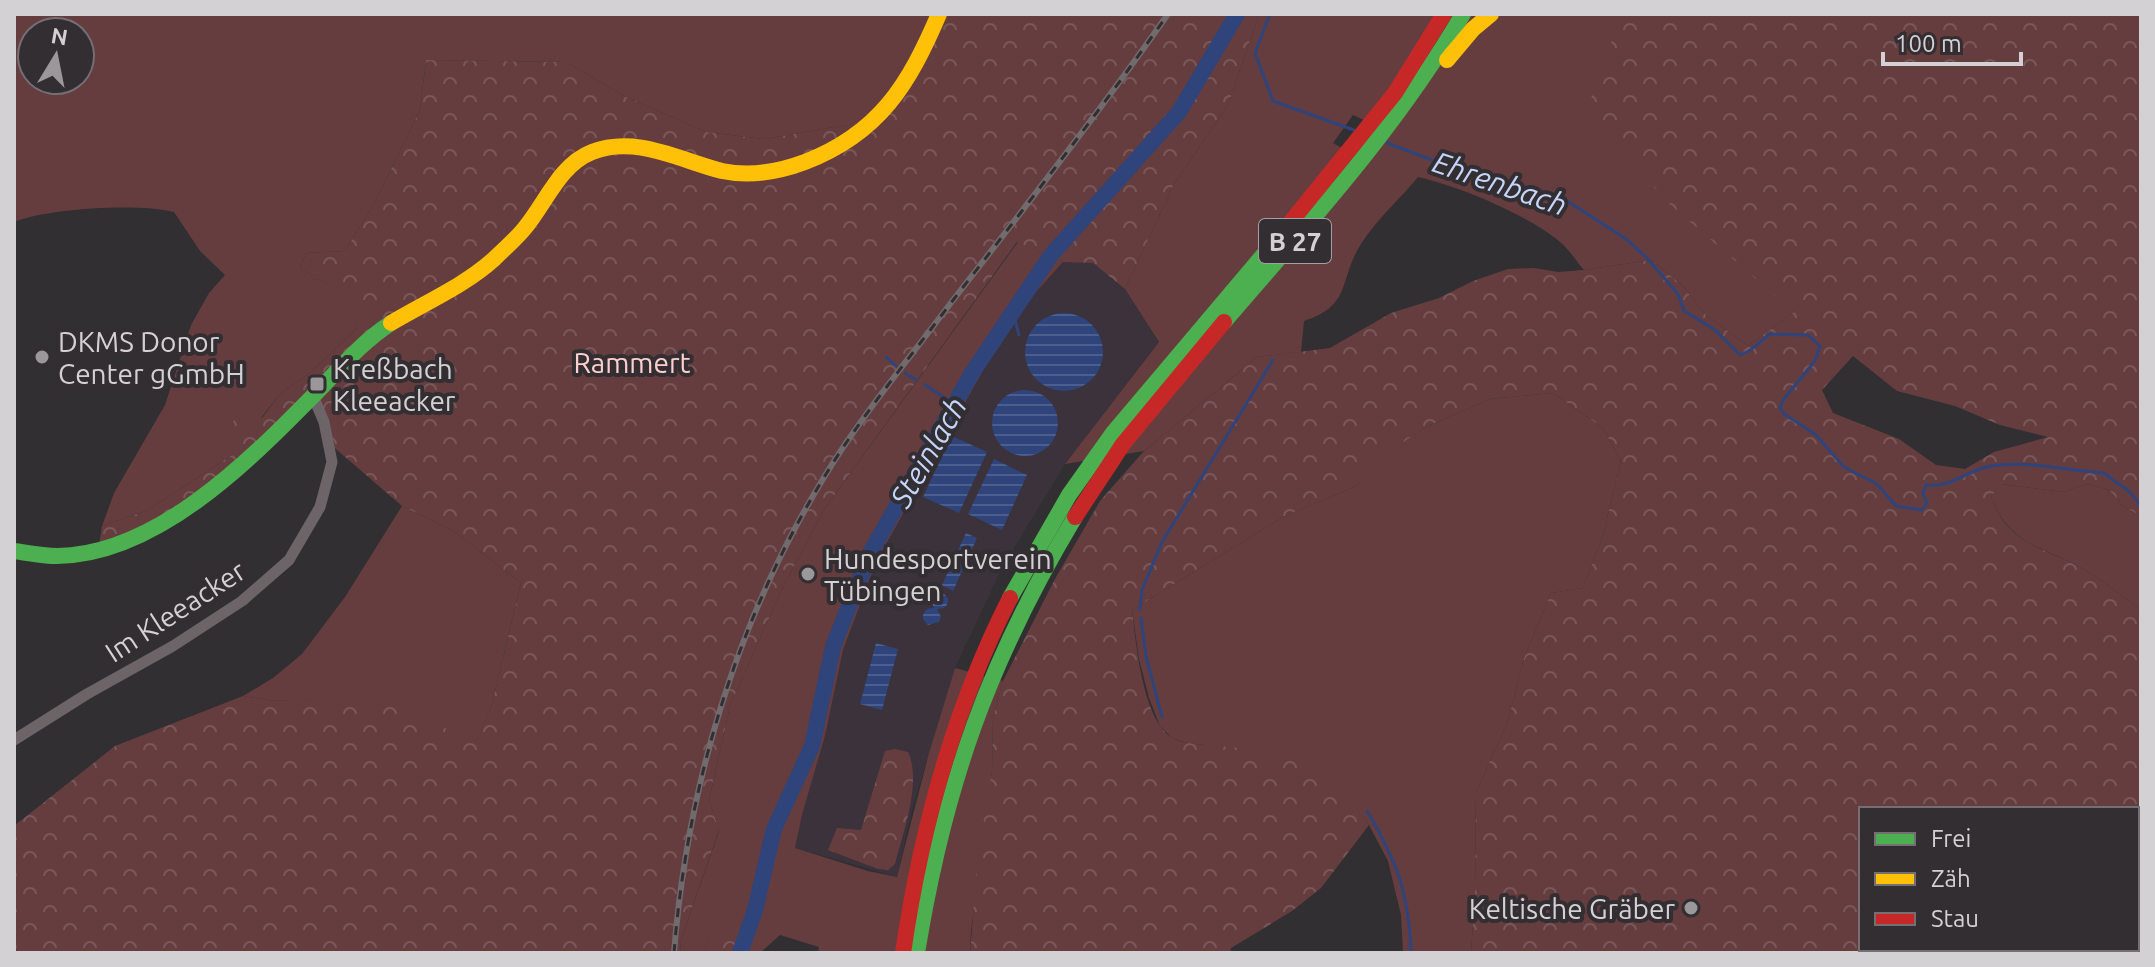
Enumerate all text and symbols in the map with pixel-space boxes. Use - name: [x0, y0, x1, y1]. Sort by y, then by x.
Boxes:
- north arrow: [16, 16, 96, 96]
- scale bar: [1883, 16, 2021, 66]
- text: N: [49, 22, 70, 50]
- text: 100 m: [1895, 30, 1962, 57]
- water label: Ehrenbach: [1429, 144, 1571, 222]
- road number: B 27: [1259, 219, 1331, 263]
- place label: DKMS Donor Center gGmbH: [58, 326, 245, 389]
- park label: Rammert: [573, 347, 691, 378]
- marker: DKMS Donor Center gGmbH: [33, 348, 51, 366]
- place label: Kreßbach Kleeacker: [333, 353, 456, 416]
- marker: Kreßbach Kleeacker: [308, 375, 326, 393]
- water label: Steinlach: [883, 391, 973, 514]
- place label: Hundesportverein Tübingen: [824, 543, 1052, 606]
- street label: Im Kleeacker: [99, 554, 251, 668]
- marker: Hundesportverein Tübingen: [799, 565, 817, 583]
- legend: [1859, 807, 2139, 951]
- text: Frei: [1931, 825, 1971, 852]
- text: Zäh: [1931, 865, 1971, 892]
- place label: Keltische Gräber: [1469, 893, 1675, 924]
- marker: Keltische Gräber: [1682, 899, 1700, 917]
- text: Stau: [1931, 905, 1979, 932]

